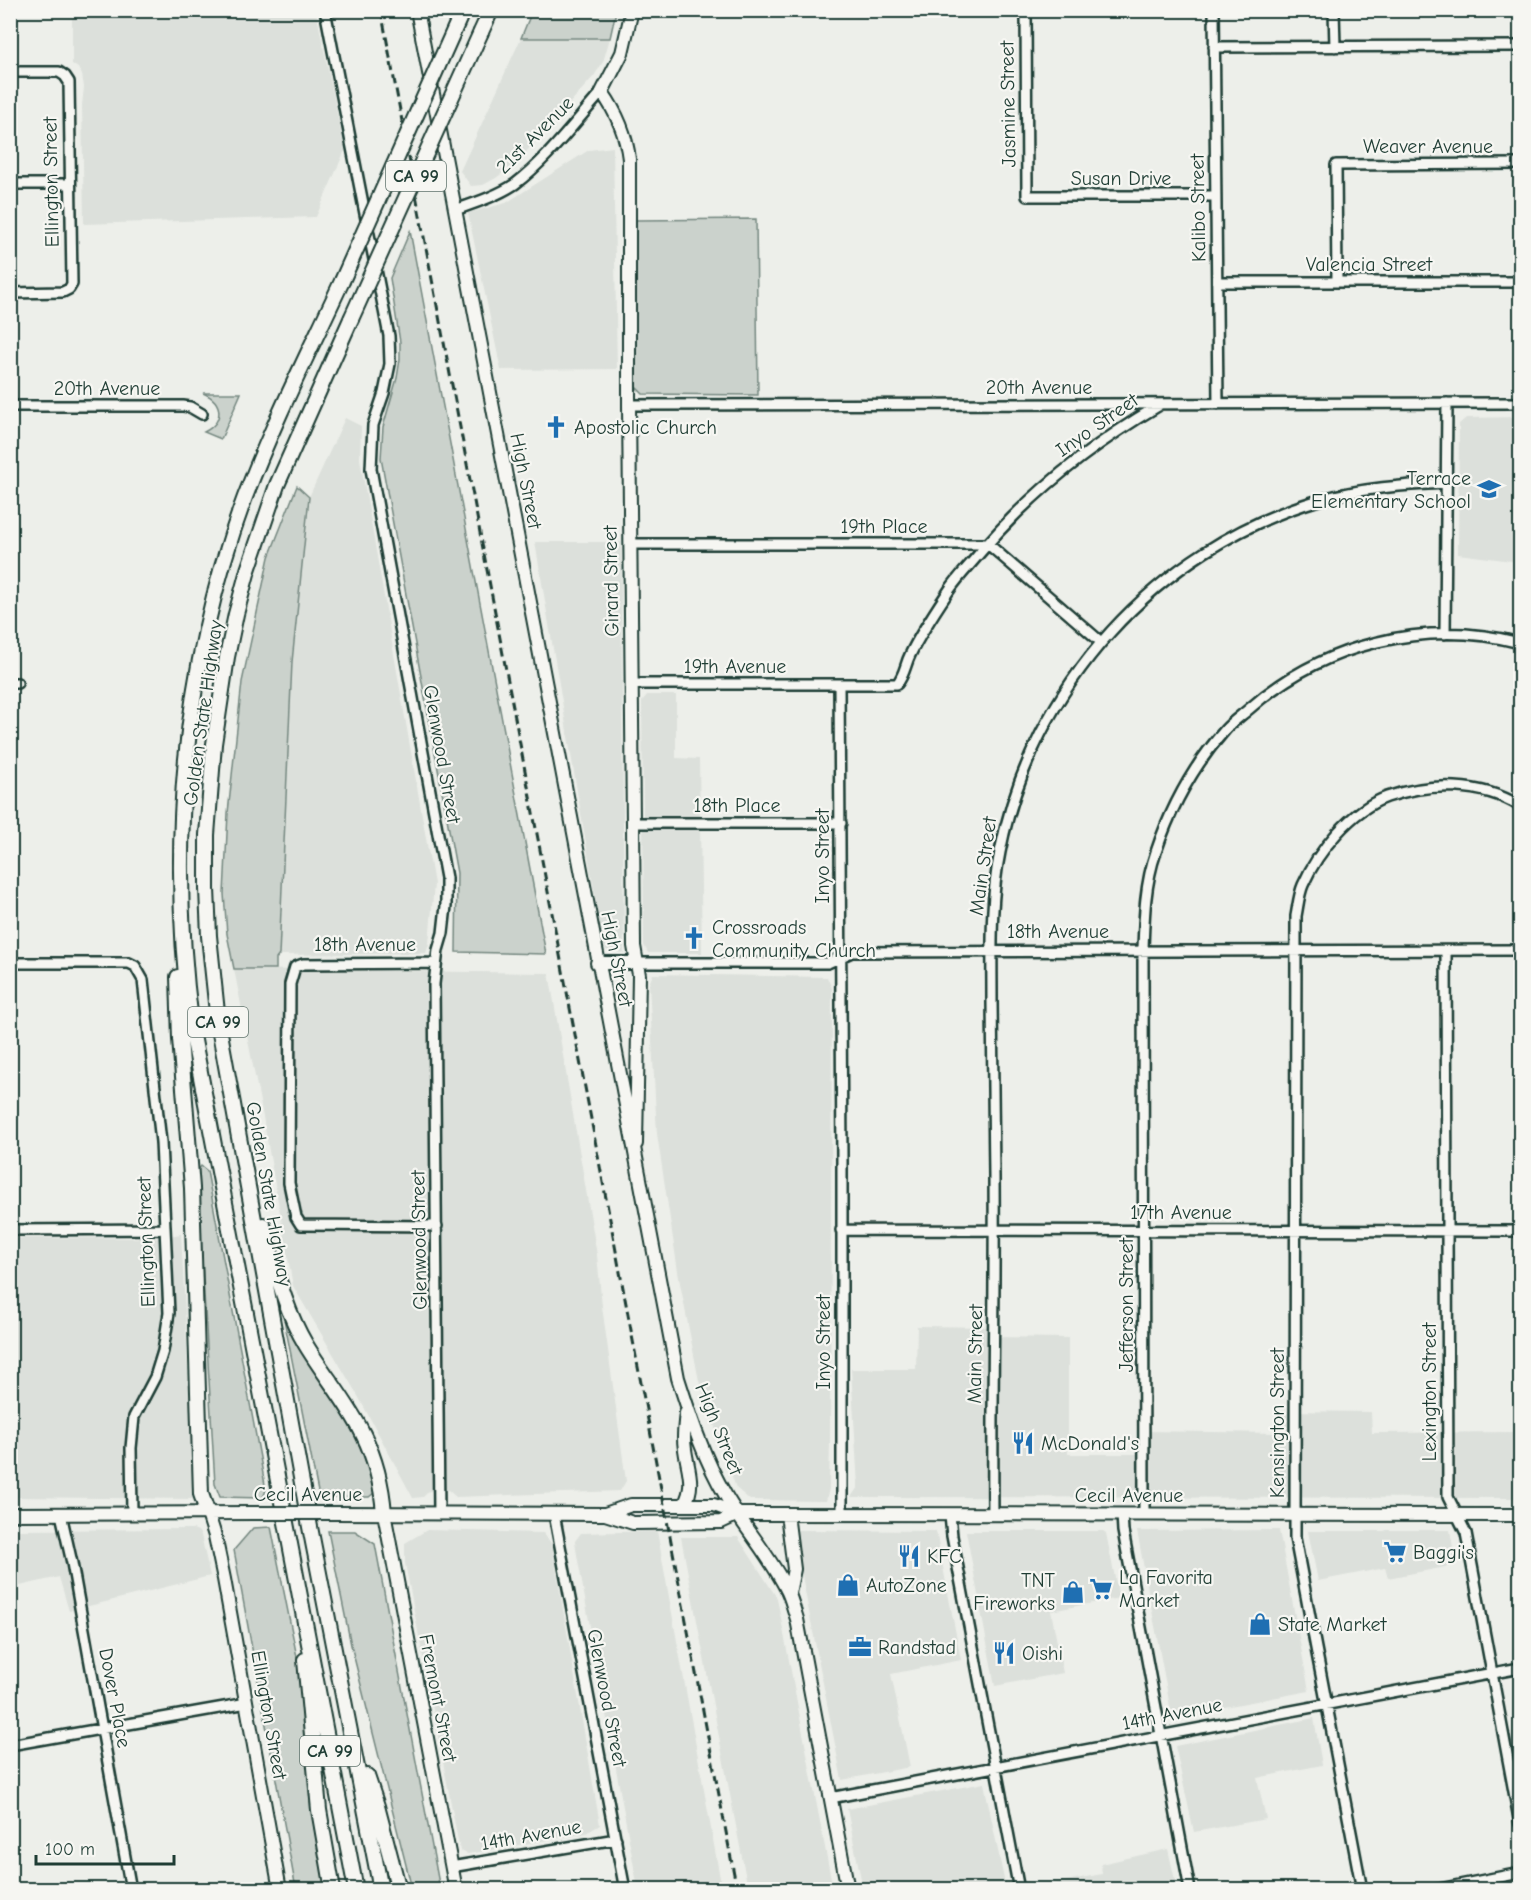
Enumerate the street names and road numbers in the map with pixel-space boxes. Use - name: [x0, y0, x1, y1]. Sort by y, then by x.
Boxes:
- street label: Jasmine Street: [995, 39, 1021, 168]
- street label: 21st Avenue: [492, 92, 578, 178]
- street label: Ellington Street: [38, 115, 64, 247]
- street label: Weaver Avenue: [1363, 135, 1493, 158]
- street label: Kalibo Street: [1186, 152, 1210, 262]
- road number: CA 99: [386, 161, 446, 191]
- street label: Susan Drive: [1071, 167, 1171, 190]
- street label: Valencia Street: [1306, 253, 1434, 276]
- street label: 20th Avenue: [986, 376, 1092, 399]
- street label: 20th Avenue: [54, 377, 160, 400]
- street label: Inyo Street: [1052, 388, 1144, 462]
- street label: High Street: [505, 431, 547, 532]
- street label: 19th Place: [840, 515, 928, 538]
- street label: Girard Street: [599, 524, 623, 637]
- street label: Golden State Highway: [179, 619, 227, 807]
- street label: 19th Avenue: [684, 655, 786, 678]
- street label: Glenwood Street: [419, 683, 466, 826]
- street label: 18th Place: [694, 794, 780, 817]
- street label: Inyo Street: [811, 807, 834, 903]
- street label: Main Street: [965, 814, 1001, 917]
- street label: High Street: [596, 909, 638, 1010]
- street label: 18th Avenue: [1007, 920, 1109, 943]
- street label: 18th Avenue: [314, 933, 416, 956]
- road number: CA 99: [188, 1007, 248, 1037]
- street label: Golden State Highway: [241, 1100, 297, 1288]
- street label: Glenwood Street: [406, 1169, 432, 1310]
- street label: Ellington Street: [132, 1175, 160, 1308]
- street label: 17th Avenue: [1130, 1201, 1232, 1224]
- street label: Jefferson Street: [1115, 1236, 1138, 1372]
- street label: Inyo Street: [812, 1293, 835, 1389]
- street label: Main Street: [963, 1303, 987, 1404]
- street label: Lexington Street: [1418, 1321, 1441, 1461]
- street label: Kensington Street: [1266, 1347, 1289, 1498]
- street label: High Street: [690, 1380, 748, 1479]
- street label: Cecil Avenue: [254, 1483, 362, 1506]
- street label: Cecil Avenue: [1075, 1484, 1183, 1507]
- street label: Glenwood Street: [582, 1627, 632, 1770]
- street label: Fremont Street: [414, 1632, 462, 1765]
- street label: Dover Place: [94, 1646, 136, 1750]
- street label: Ellington Street: [246, 1649, 292, 1783]
- street label: 14th Avenue: [1120, 1693, 1224, 1735]
- road number: CA 99: [300, 1736, 360, 1766]
- street label: 14th Avenue: [479, 1815, 583, 1855]

